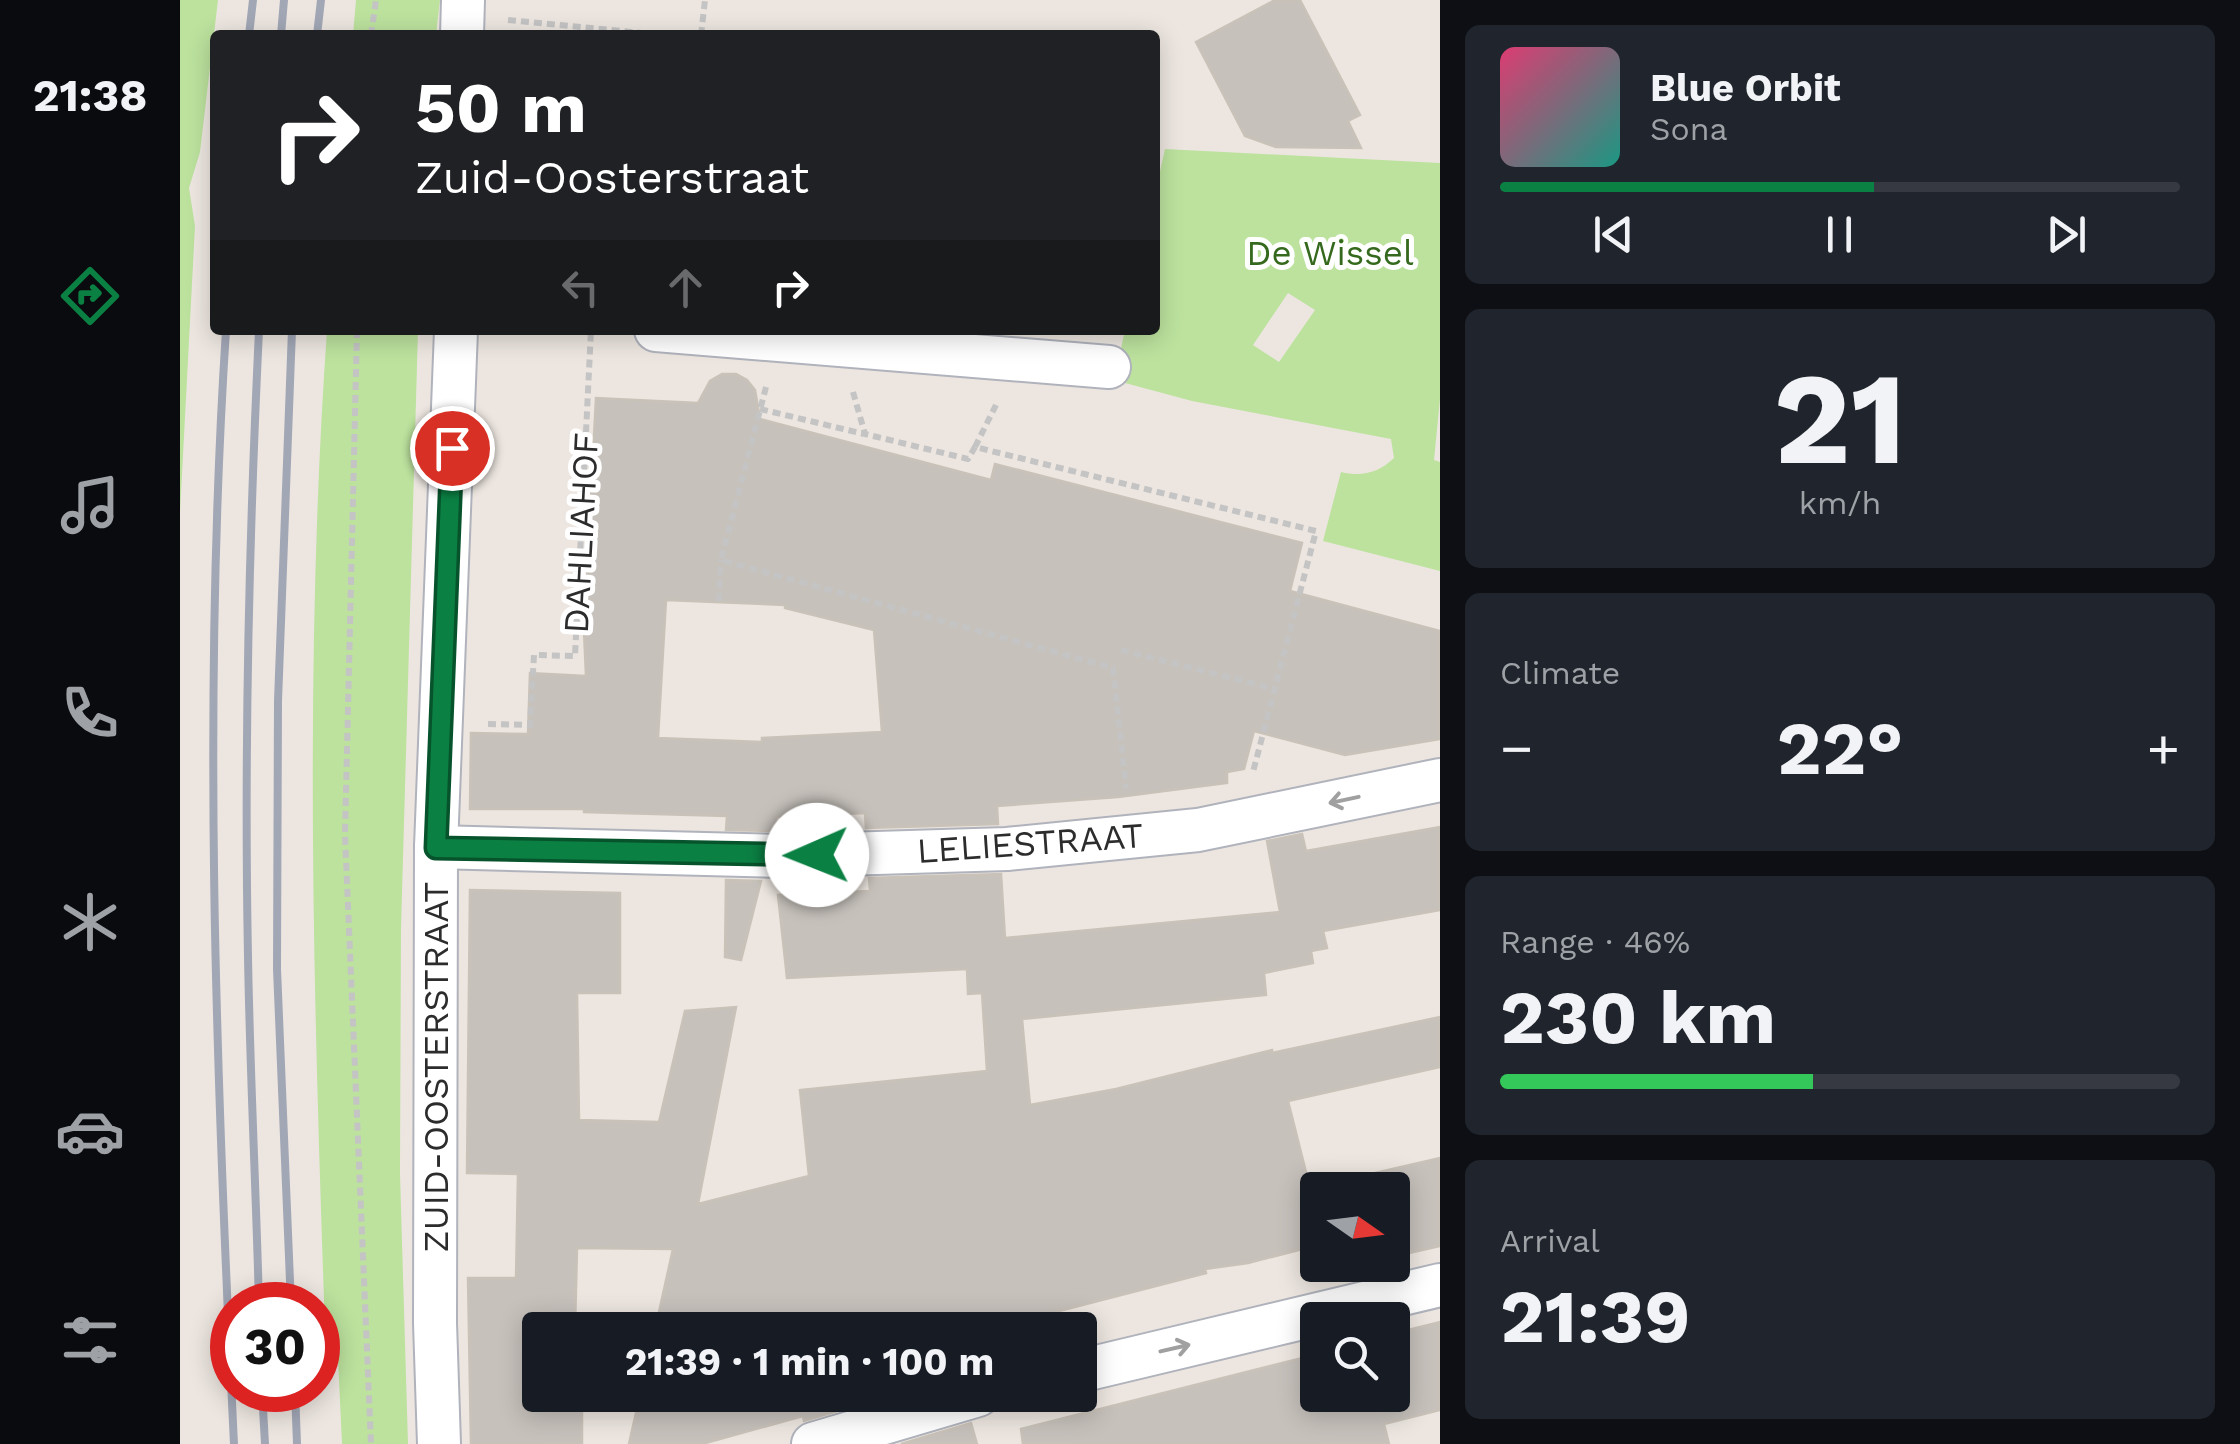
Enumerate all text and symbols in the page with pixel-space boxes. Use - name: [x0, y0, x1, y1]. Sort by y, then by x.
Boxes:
- text: Blue Orbit: [1650, 66, 1841, 110]
- text: 50 m: [415, 67, 587, 149]
- text: 21:38: [33, 69, 147, 122]
- icon: right: [250, 70, 380, 200]
- text: Sona: [1650, 110, 1728, 148]
- text: Zuid-Oosterstraat: [415, 151, 809, 204]
- icon: previous: [1586, 207, 1641, 262]
- icon: pause: [1812, 207, 1867, 262]
- icon: next: [2039, 207, 2094, 262]
- park label: De Wissel: [1246, 232, 1414, 274]
- icon: left: [553, 260, 608, 315]
- icon: ahead: [658, 260, 713, 315]
- icon: right: [763, 260, 818, 315]
- icon: directions: [55, 261, 125, 331]
- text: 21: [1773, 342, 1907, 495]
- pin: [410, 406, 495, 491]
- icon: arrive: [425, 421, 480, 476]
- street label: DAHLIAHOF: [555, 432, 607, 634]
- icon: music: [55, 470, 125, 540]
- text: km/h: [1799, 484, 1881, 522]
- text: Climate: [1500, 654, 1620, 692]
- icon: phone: [55, 678, 125, 748]
- text: 22°: [1777, 704, 1903, 792]
- text: −: [1500, 716, 1533, 780]
- text: +: [2147, 716, 2180, 780]
- one-way arrow: [1329, 791, 1361, 810]
- position arrow: [765, 803, 869, 907]
- street label: LELIESTRAAT: [915, 814, 1145, 872]
- street label: ZUID-OOSTERSTRAAT: [415, 882, 457, 1252]
- icon: climate: [55, 887, 125, 957]
- text: Range · 46%: [1500, 923, 1690, 961]
- text: 230 km: [1500, 973, 1776, 1061]
- icon: car: [55, 1096, 125, 1166]
- north arrow: [1300, 1172, 1410, 1282]
- map controls: [1300, 1172, 1410, 1412]
- text: Arrival: [1500, 1222, 1600, 1260]
- text: 21:39: [1500, 1272, 1690, 1360]
- speed limit sign: 30: [210, 1282, 340, 1412]
- button: search: [1300, 1302, 1410, 1412]
- icon: filters: [55, 1305, 125, 1375]
- one-way arrow: [1158, 1338, 1190, 1356]
- text: 21:39 · 1 min · 100 m: [625, 1340, 994, 1384]

